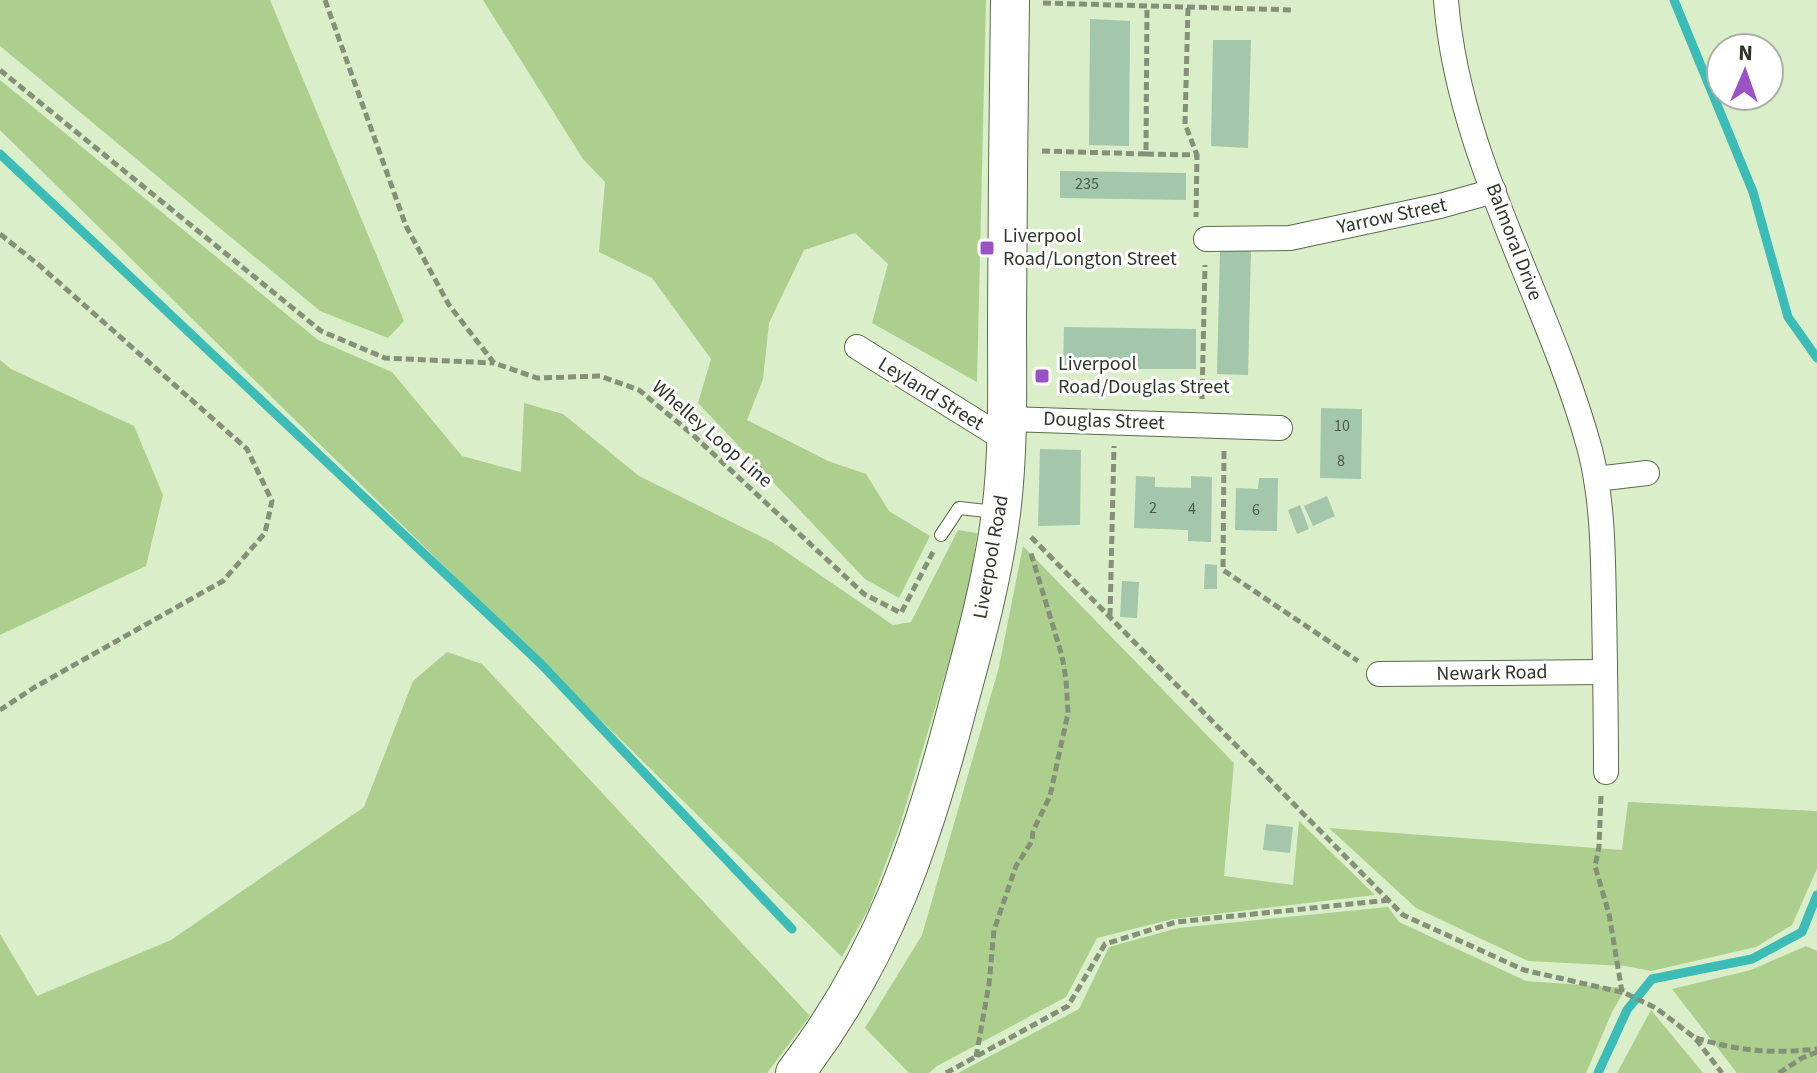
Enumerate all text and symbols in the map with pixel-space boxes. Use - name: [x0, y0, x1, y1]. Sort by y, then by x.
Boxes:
- north arrow: [1705, 32, 1785, 112]
- text: N: [1738, 37, 1754, 69]
- house number: 235: [1075, 173, 1099, 195]
- street label: Balmoral Drive: [1479, 179, 1549, 305]
- street label: Yarrow Street: [1334, 191, 1450, 241]
- place label: Liverpool Road/Longton Street: [1003, 222, 1177, 273]
- marker: Liverpool Road/Longton Street: [978, 239, 996, 257]
- street label: Leyland Street: [873, 350, 990, 438]
- place label: Liverpool Road/Douglas Street: [1058, 350, 1230, 401]
- marker: Liverpool Road/Douglas Street: [1033, 367, 1051, 385]
- street label: Whelley Loop Line: [646, 374, 779, 494]
- street label: Douglas Street: [1043, 405, 1166, 437]
- house number: 10: [1334, 415, 1350, 437]
- house number: 8: [1337, 450, 1345, 472]
- street label: Liverpool Road: [966, 493, 1016, 621]
- house number: 2: [1149, 497, 1157, 519]
- house number: 4: [1188, 498, 1196, 520]
- house number: 6: [1252, 499, 1260, 521]
- street label: Newark Road: [1436, 658, 1548, 688]

